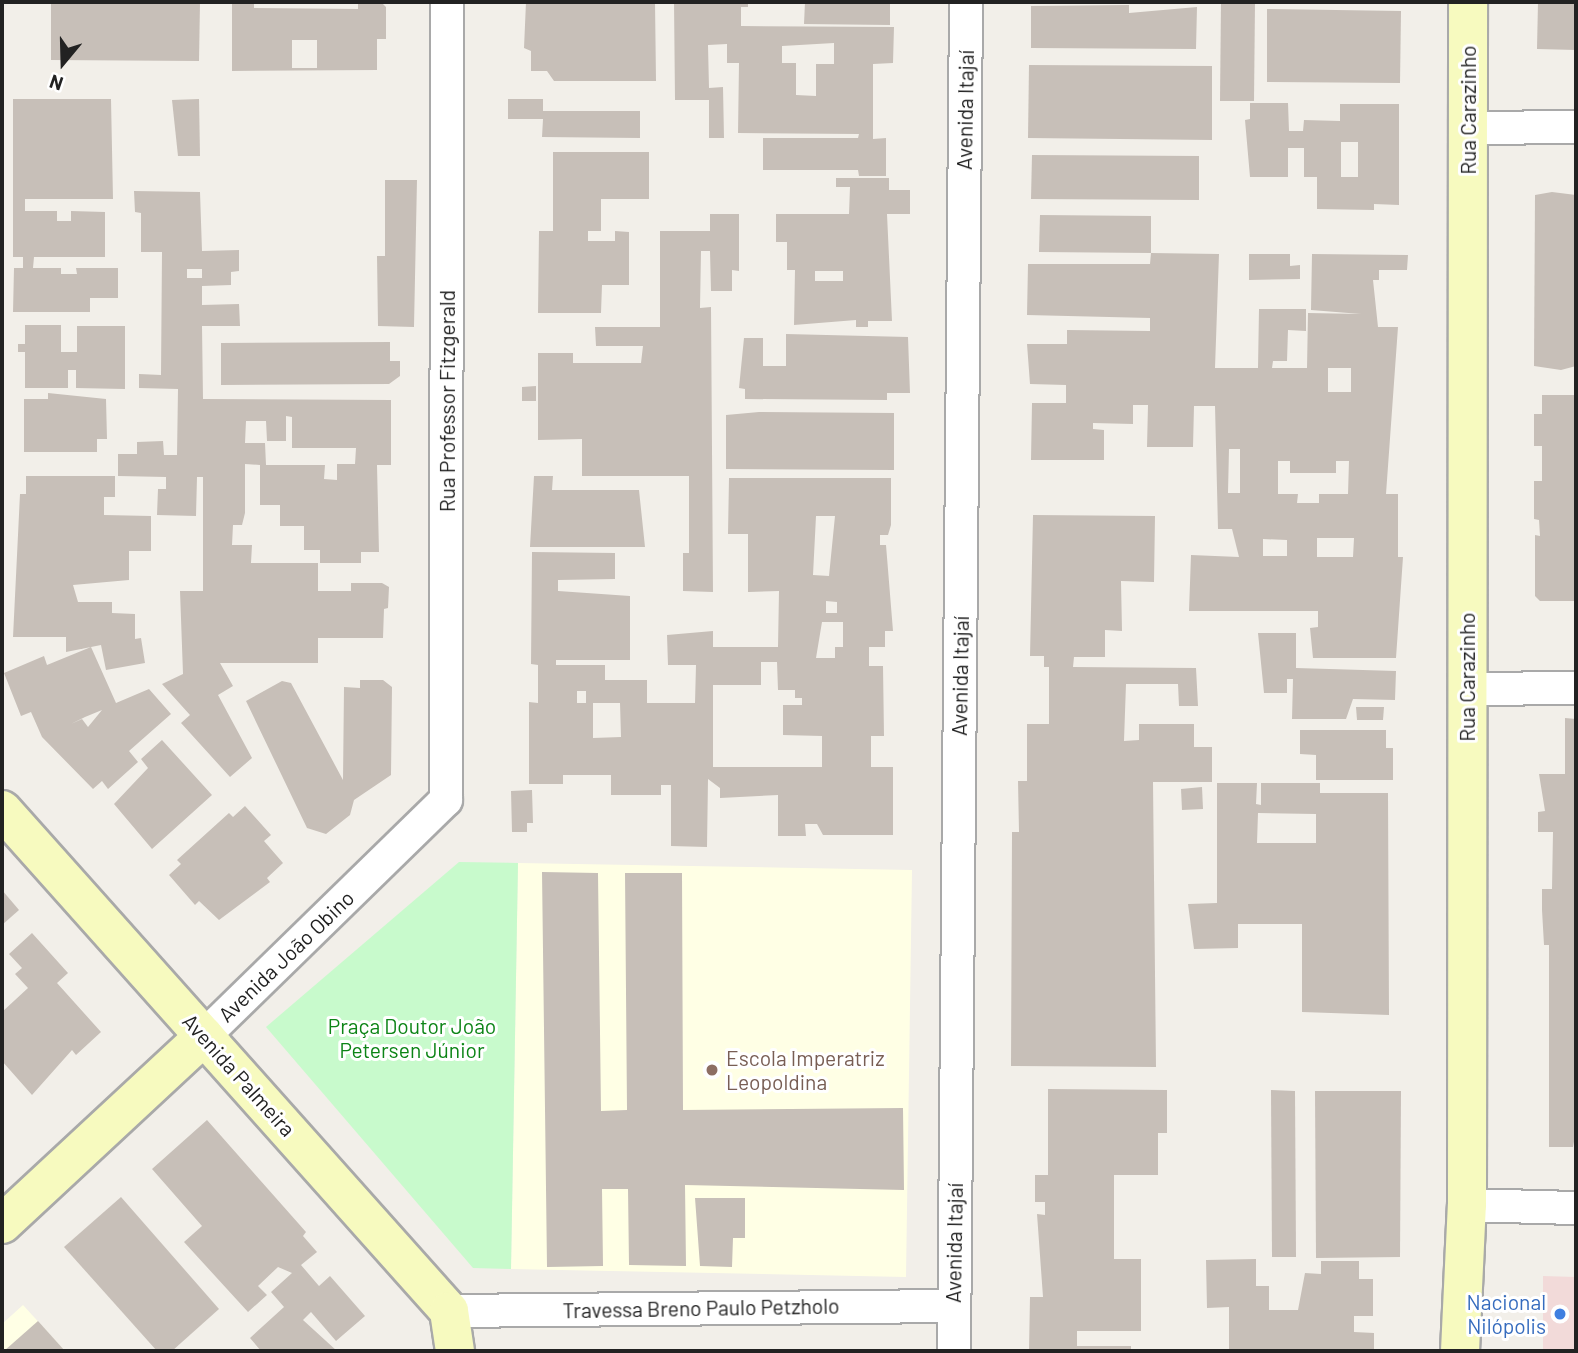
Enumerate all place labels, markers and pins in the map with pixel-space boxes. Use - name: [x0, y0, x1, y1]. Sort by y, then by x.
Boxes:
- place label: Escola Imperatriz Leopoldina: [726, 1045, 885, 1095]
- marker: Escola Imperatriz Leopoldina: [704, 1062, 720, 1078]
- place label: Nacional Nilópolis: [1466, 1289, 1546, 1339]
- marker: Nacional Nilópolis: [1552, 1306, 1568, 1322]

